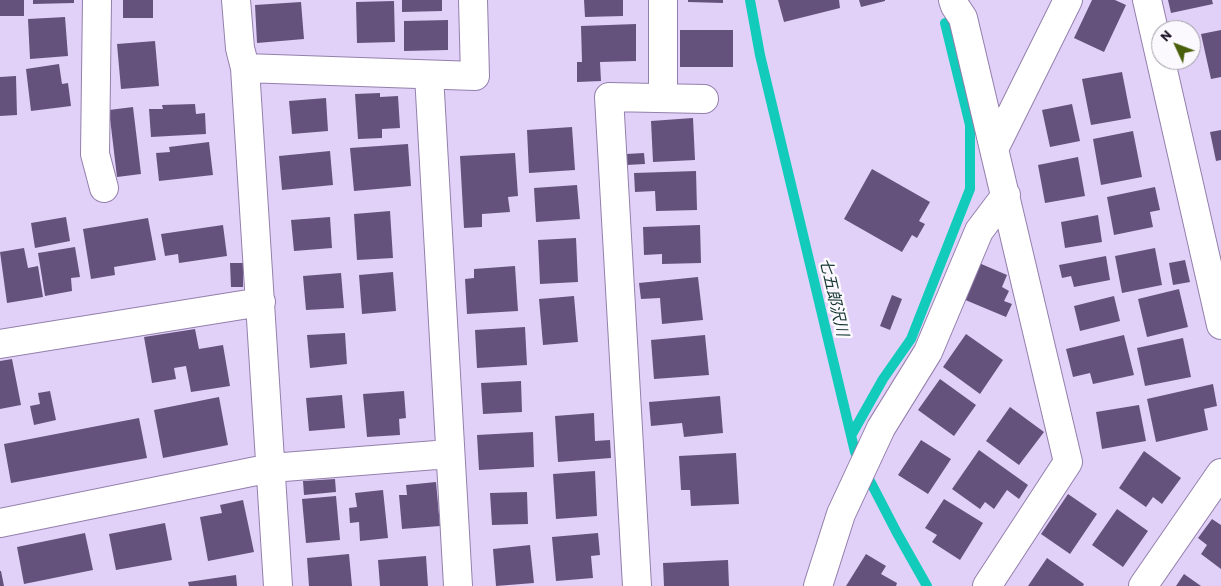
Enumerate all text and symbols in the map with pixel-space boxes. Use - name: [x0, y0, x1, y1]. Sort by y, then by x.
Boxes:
- north arrow: [1151, 20, 1201, 70]
- text: N: [1156, 26, 1175, 44]
- water label: 七五郎沢川: [816, 256, 852, 338]

